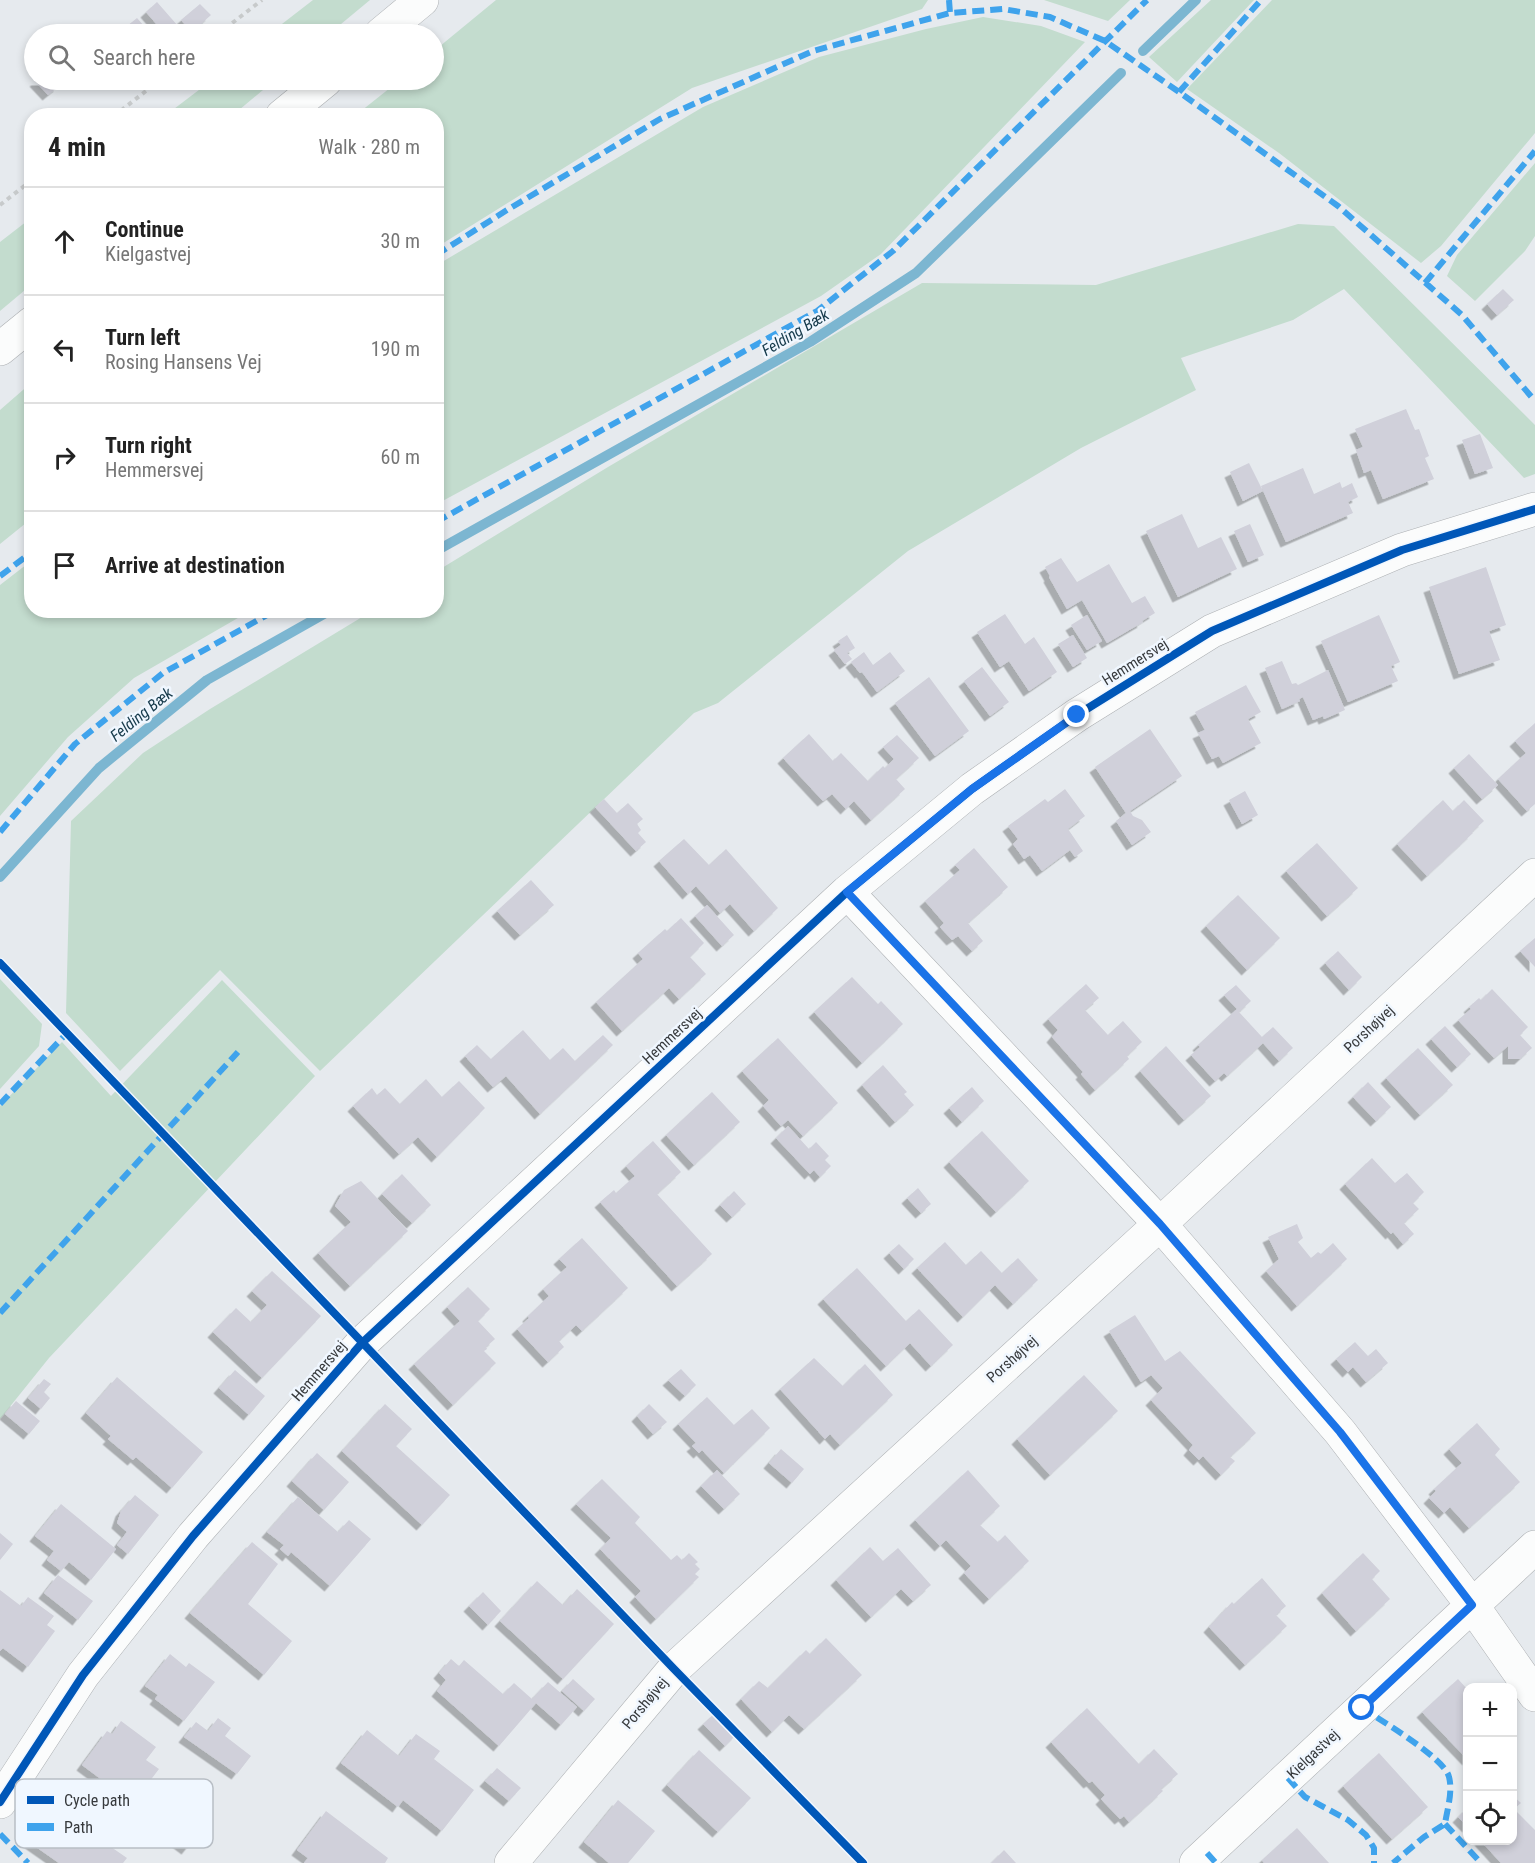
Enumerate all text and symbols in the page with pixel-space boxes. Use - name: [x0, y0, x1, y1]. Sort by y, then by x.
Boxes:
- search box: [24, 24, 444, 90]
- icon: search: [45, 41, 78, 74]
- text: Search here: [93, 45, 195, 70]
- text: 4 min: [48, 132, 106, 162]
- text: Walk · 280 m: [319, 135, 420, 159]
- text: Continue: [105, 217, 184, 242]
- icon: ahead: [48, 225, 81, 258]
- text: 30 m: [381, 229, 420, 253]
- text: Kielgastvej: [105, 242, 191, 266]
- water label: Felding Bæk: [758, 304, 833, 360]
- text: Turn left: [105, 325, 180, 350]
- icon: left: [48, 333, 81, 366]
- text: 190 m: [371, 337, 420, 361]
- text: Rosing Hansens Vej: [105, 350, 262, 374]
- text: Turn right: [105, 433, 192, 458]
- icon: right: [48, 441, 81, 474]
- text: 60 m: [381, 445, 420, 469]
- text: Hemmersvej: [105, 458, 204, 482]
- icon: arrive: [48, 549, 81, 582]
- text: Arrive at destination: [105, 553, 285, 578]
- street label: Hemmersvej: [1099, 635, 1171, 689]
- water label: Felding Bæk: [106, 683, 177, 745]
- route end: [1063, 701, 1089, 727]
- street label: Porshøjvej: [1340, 1001, 1398, 1057]
- street label: Hemmersvej: [639, 1004, 705, 1068]
- street label: Porshøjvej: [983, 1332, 1041, 1386]
- street label: Hemmersvej: [288, 1337, 350, 1405]
- street label: Porshøjvej: [618, 1673, 672, 1733]
- map controls: [1463, 1683, 1517, 1845]
- button: +: [1463, 1683, 1517, 1737]
- route start: [1348, 1694, 1374, 1720]
- street label: Kielgastvej: [1283, 1725, 1343, 1783]
- button: −: [1463, 1737, 1517, 1791]
- legend: [15, 1779, 213, 1848]
- text: Cycle path: [64, 1791, 130, 1810]
- button: locate: [1463, 1791, 1517, 1845]
- text: Path: [64, 1818, 93, 1837]

